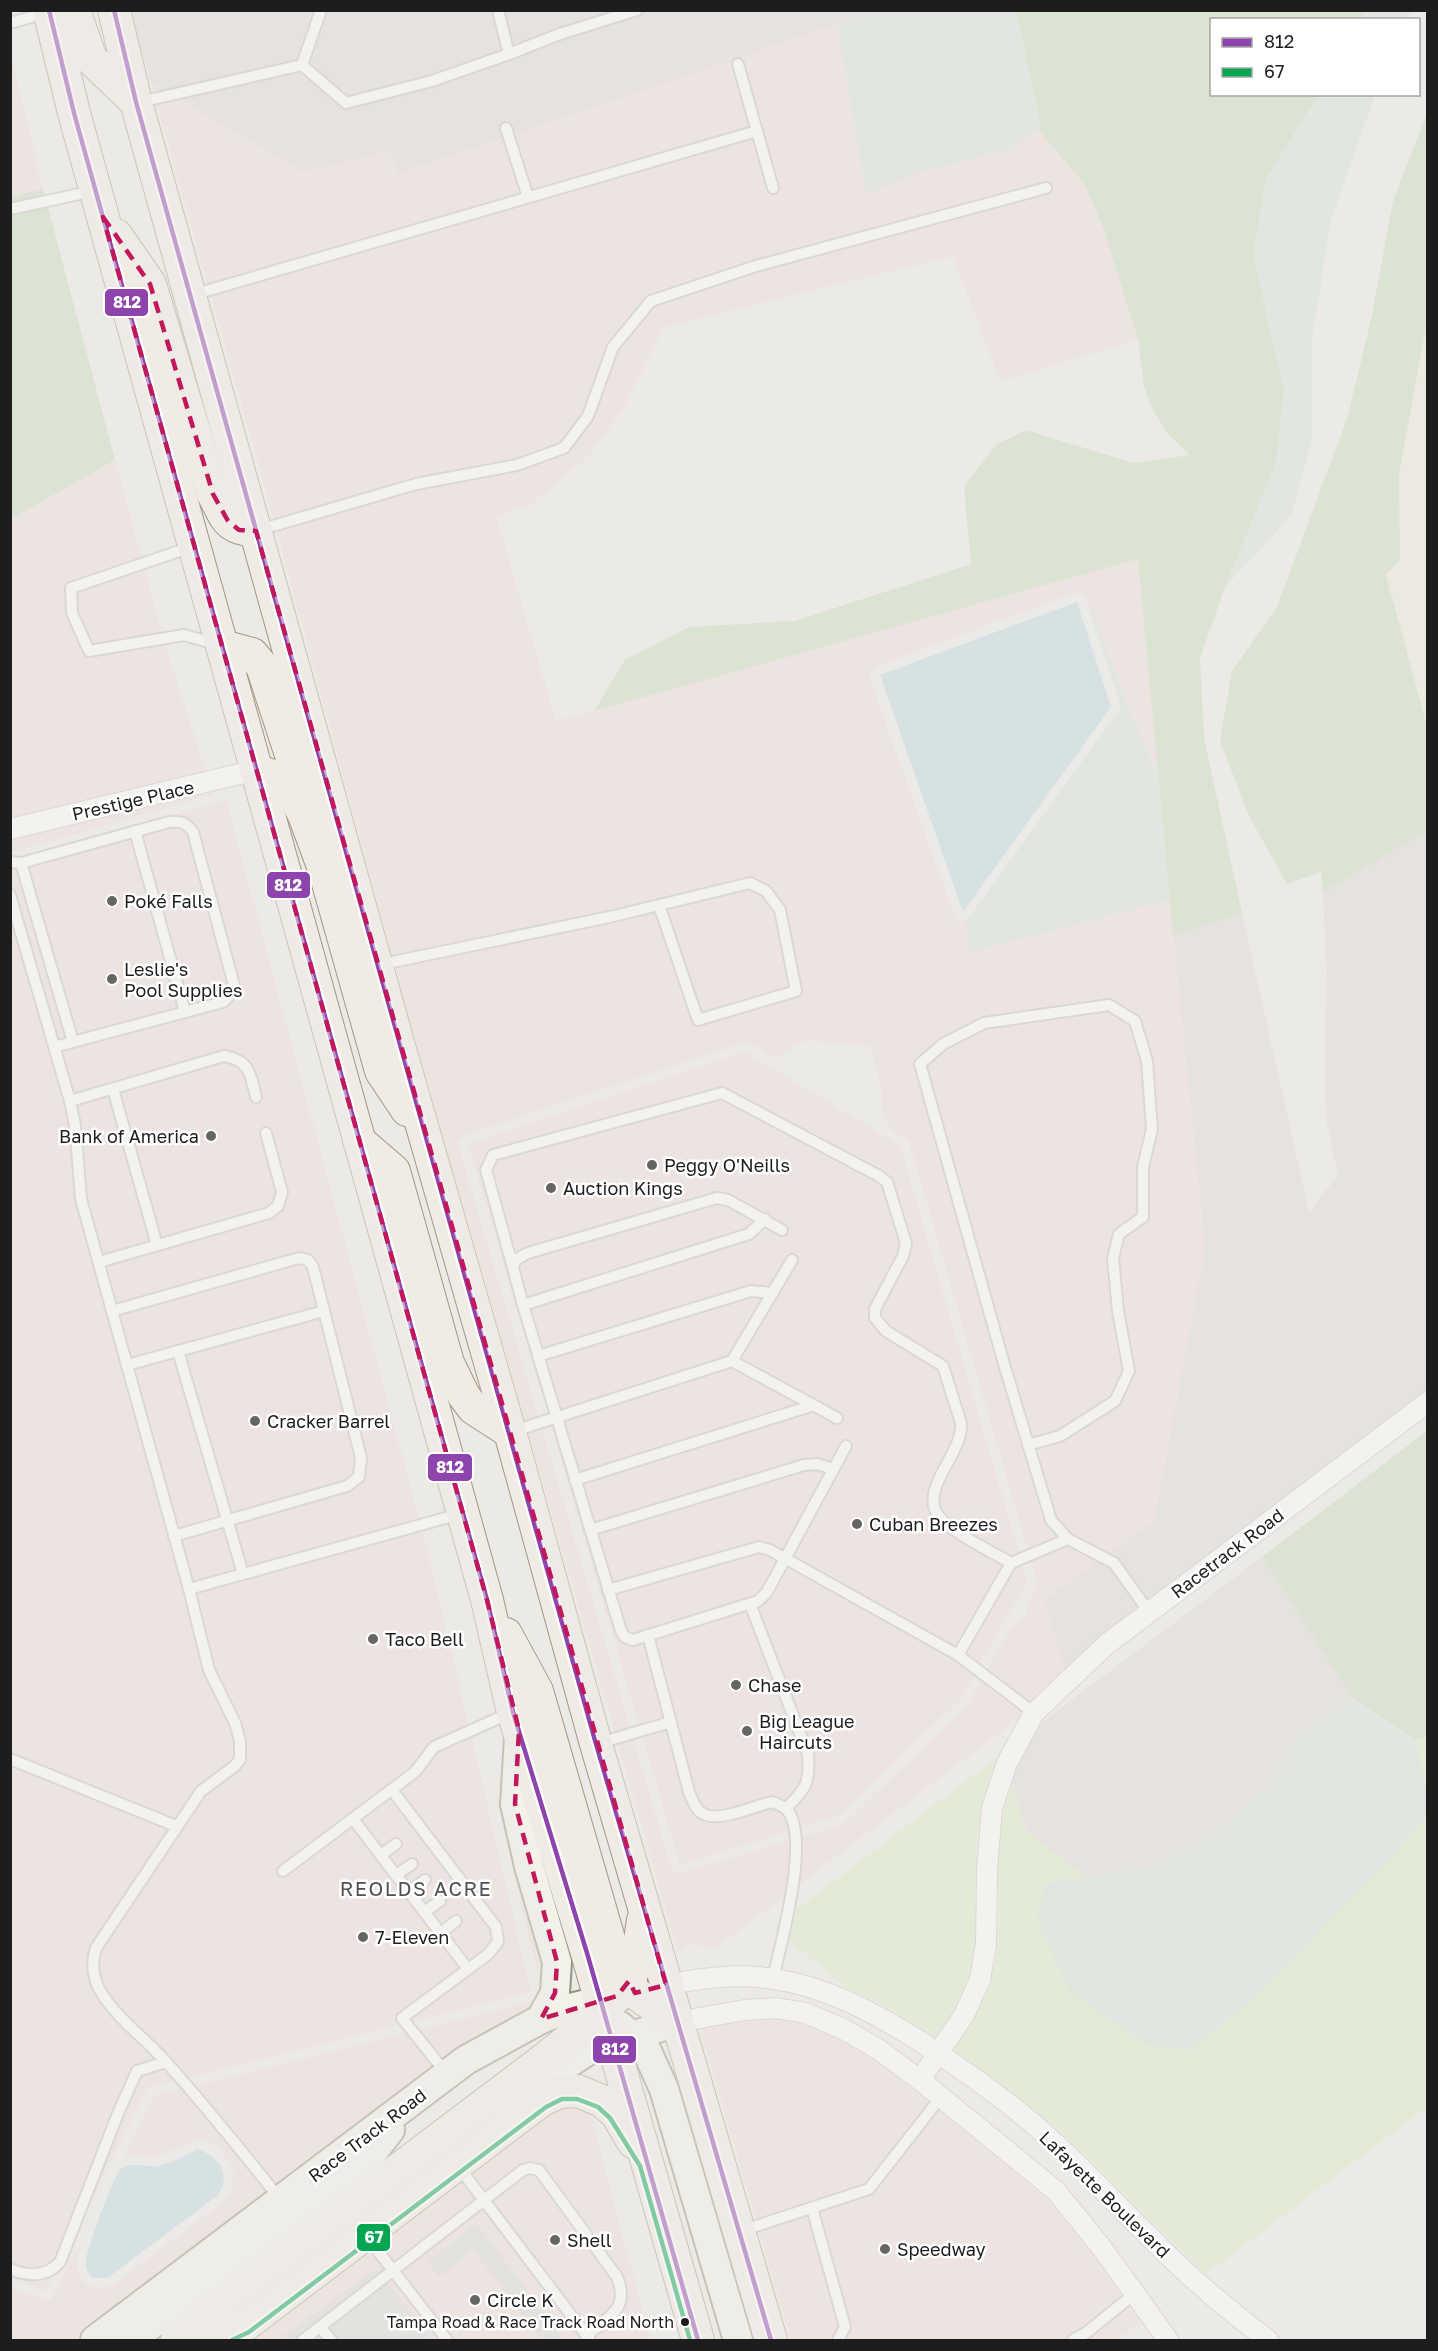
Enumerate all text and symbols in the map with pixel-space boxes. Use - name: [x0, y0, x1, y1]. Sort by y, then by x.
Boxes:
- legend: [1210, 18, 1420, 96]
- text: 812: [1264, 30, 1294, 52]
- text: 67: [1264, 60, 1284, 82]
- line badge: 812: [104, 288, 149, 317]
- text: 812: [113, 292, 141, 312]
- street label: Prestige Place: [70, 775, 196, 825]
- line badge: 812: [266, 871, 311, 899]
- text: 812: [274, 875, 302, 895]
- place label: Poké Falls: [124, 890, 213, 912]
- marker: Poké Falls: [105, 894, 119, 908]
- place label: Leslie's Pool Supplies: [124, 958, 243, 1001]
- marker: Leslie's Pool Supplies: [105, 972, 119, 986]
- place label: Bank of America: [59, 1125, 199, 1147]
- marker: Bank of America: [204, 1129, 218, 1143]
- place label: Peggy O'Neills: [664, 1154, 790, 1176]
- marker: Peggy O'Neills: [645, 1158, 659, 1172]
- place label: Auction Kings: [563, 1177, 683, 1199]
- marker: Auction Kings: [544, 1181, 558, 1195]
- place label: Cracker Barrel: [267, 1410, 390, 1432]
- marker: Cracker Barrel: [248, 1414, 262, 1428]
- line badge: 812: [427, 1453, 473, 1482]
- text: 812: [436, 1457, 464, 1477]
- street label: Racetrack Road: [1166, 1504, 1288, 1602]
- place label: Cuban Breezes: [869, 1513, 998, 1535]
- marker: Cuban Breezes: [850, 1517, 864, 1531]
- place label: Taco Bell: [385, 1628, 464, 1650]
- marker: Taco Bell: [366, 1632, 380, 1646]
- place label: Chase: [748, 1674, 801, 1696]
- marker: Chase: [729, 1678, 743, 1692]
- place label: Big League Haircuts: [759, 1710, 855, 1753]
- marker: Big League Haircuts: [740, 1724, 754, 1738]
- district label: REOLDS ACRE: [340, 1876, 492, 1900]
- place label: 7-Eleven: [375, 1926, 449, 1948]
- marker: 7-Eleven: [356, 1930, 370, 1944]
- line badge: 812: [592, 2035, 637, 2064]
- text: 812: [601, 2039, 629, 2059]
- street label: Race Track Road: [304, 2083, 430, 2187]
- street label: Lafayette Boulevard: [1035, 2126, 1175, 2262]
- line badge: 67: [356, 2223, 391, 2252]
- text: 67: [365, 2227, 384, 2247]
- place label: Shell: [567, 2229, 612, 2251]
- marker: Shell: [548, 2233, 562, 2247]
- place label: Speedway: [897, 2238, 986, 2260]
- marker: Speedway: [878, 2242, 892, 2256]
- place label: Circle K: [487, 2289, 554, 2311]
- marker: Circle K: [468, 2293, 482, 2307]
- place label: Tampa Road & Race Track Road North: [387, 2312, 674, 2332]
- marker: Tampa Road & Race Track Road North: [679, 2316, 691, 2328]

